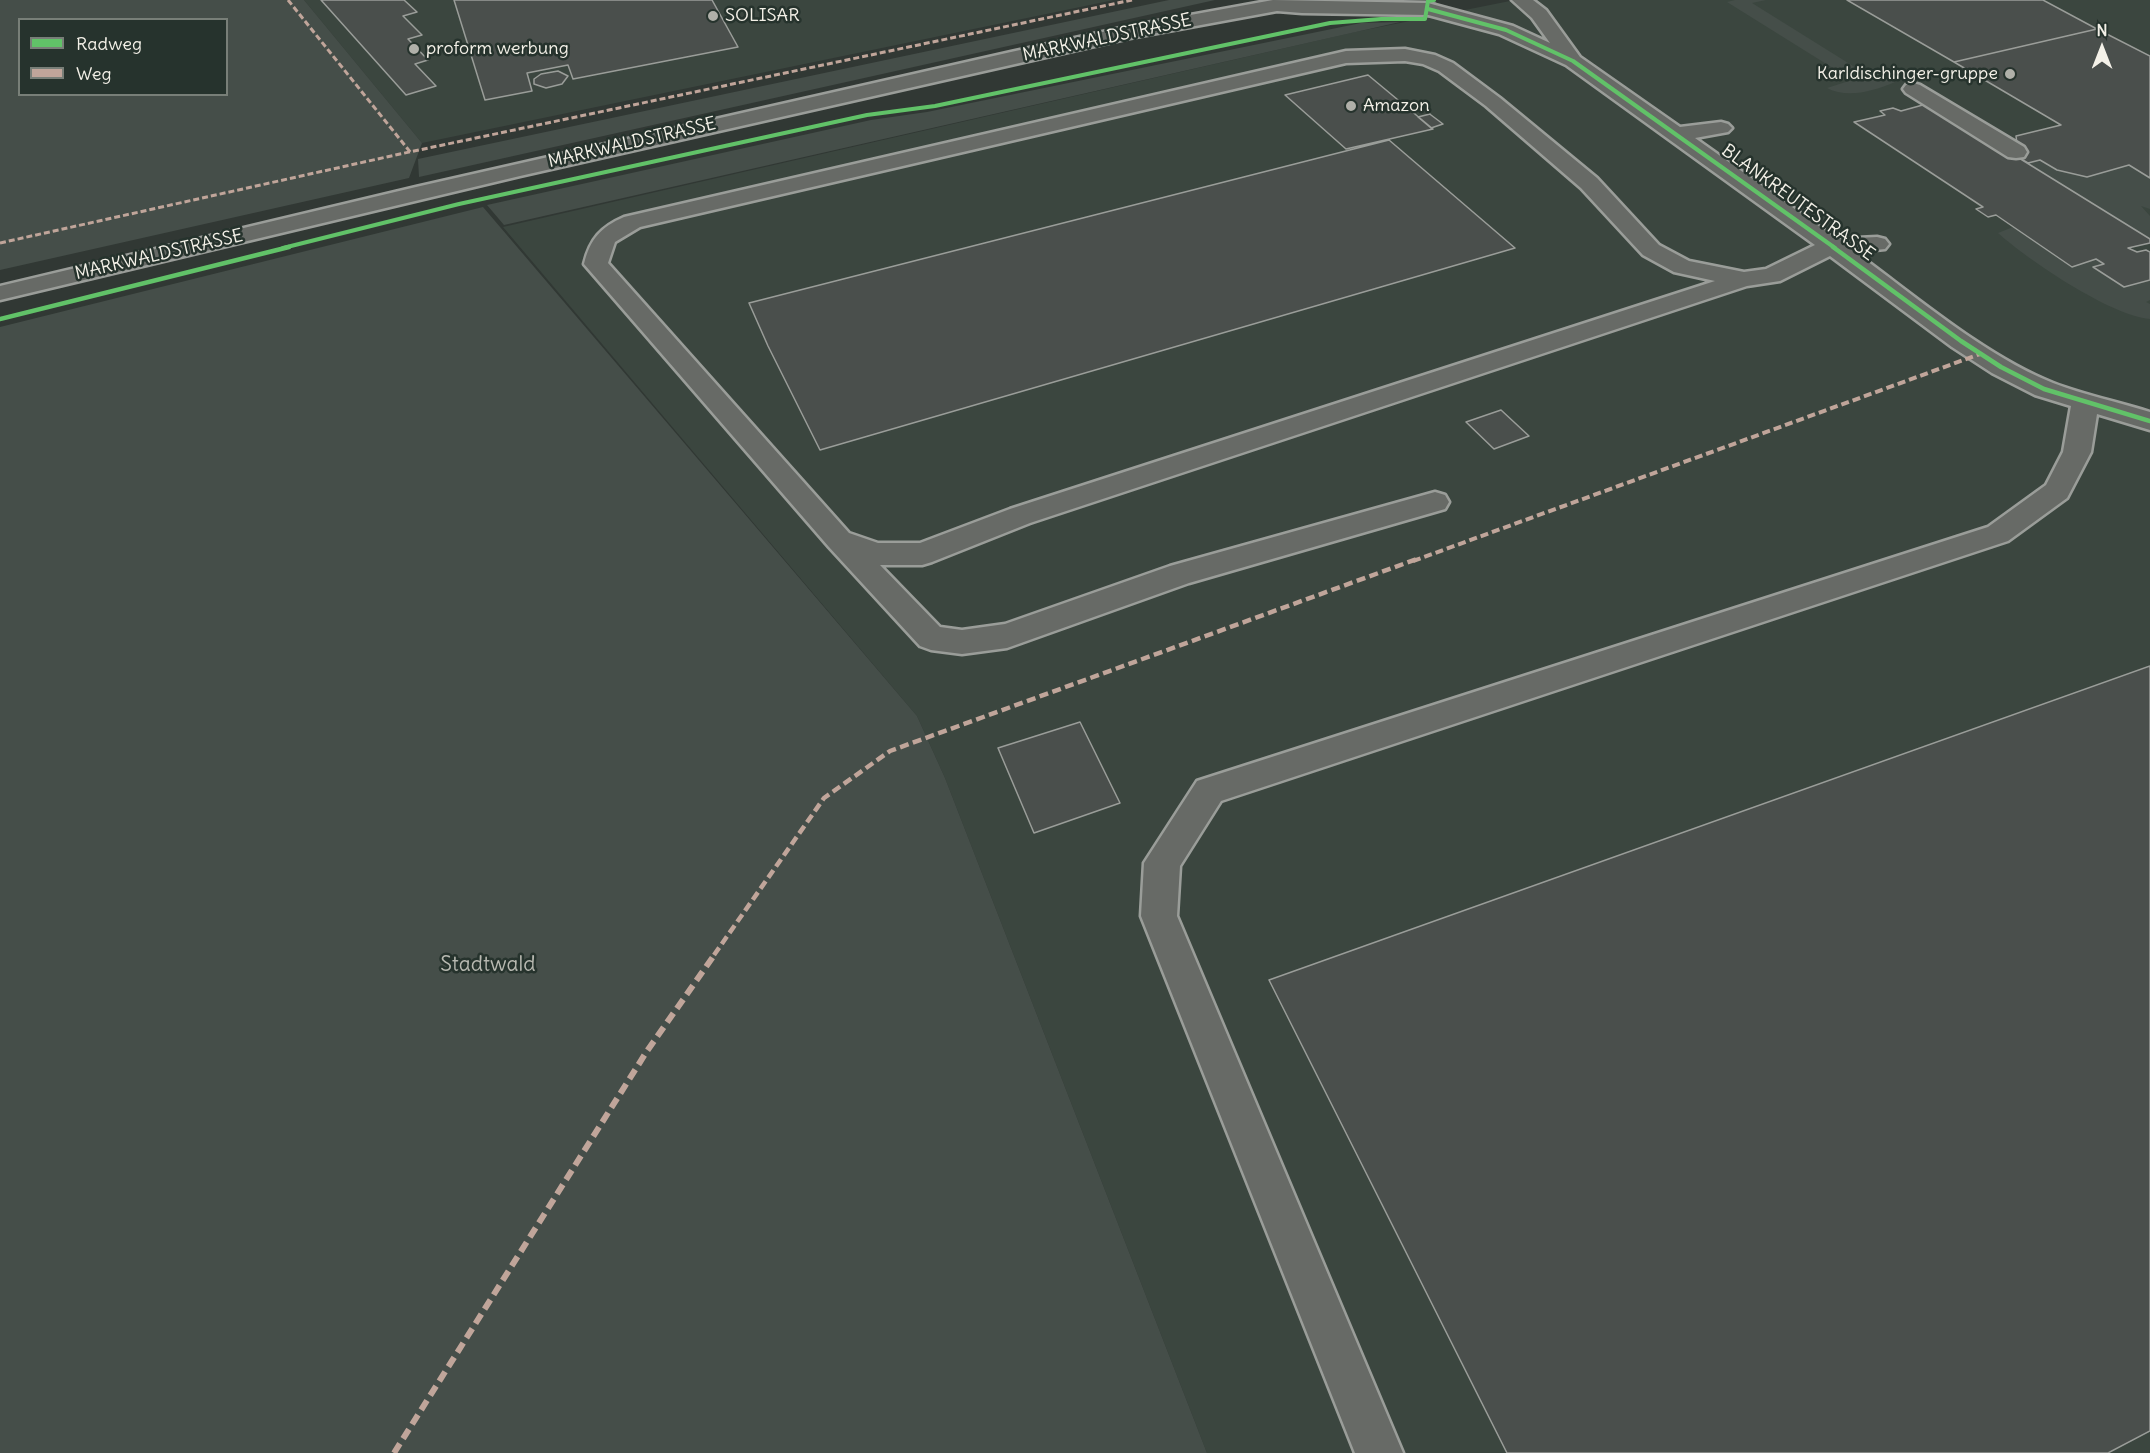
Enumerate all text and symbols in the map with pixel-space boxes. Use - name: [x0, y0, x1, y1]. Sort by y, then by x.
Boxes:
- place label: SOLISAR: [725, 5, 800, 27]
- marker: SOLISAR: [706, 9, 720, 23]
- street label: MARKWALDSTRASSE: [1021, 10, 1193, 66]
- legend: [18, 18, 228, 96]
- north arrow: [2072, 18, 2132, 78]
- text: N: [2096, 20, 2108, 40]
- text: Radweg: [76, 32, 142, 55]
- place label: proform werbung: [426, 38, 569, 60]
- marker: proform werbung: [407, 42, 421, 56]
- text: Weg: [76, 62, 111, 85]
- place label: Karldischinger-gruppe: [1817, 63, 1998, 85]
- marker: Karldischinger-gruppe: [2003, 67, 2017, 81]
- place label: Amazon: [1363, 95, 1430, 117]
- marker: Amazon: [1344, 99, 1358, 113]
- street label: MARKWALDSTRASSE: [546, 113, 718, 173]
- street label: BLANKREUTESTRASSE: [1717, 140, 1879, 266]
- street label: MARKWALDSTRASSE: [73, 225, 245, 285]
- park label: Stadtwald: [440, 952, 536, 978]

